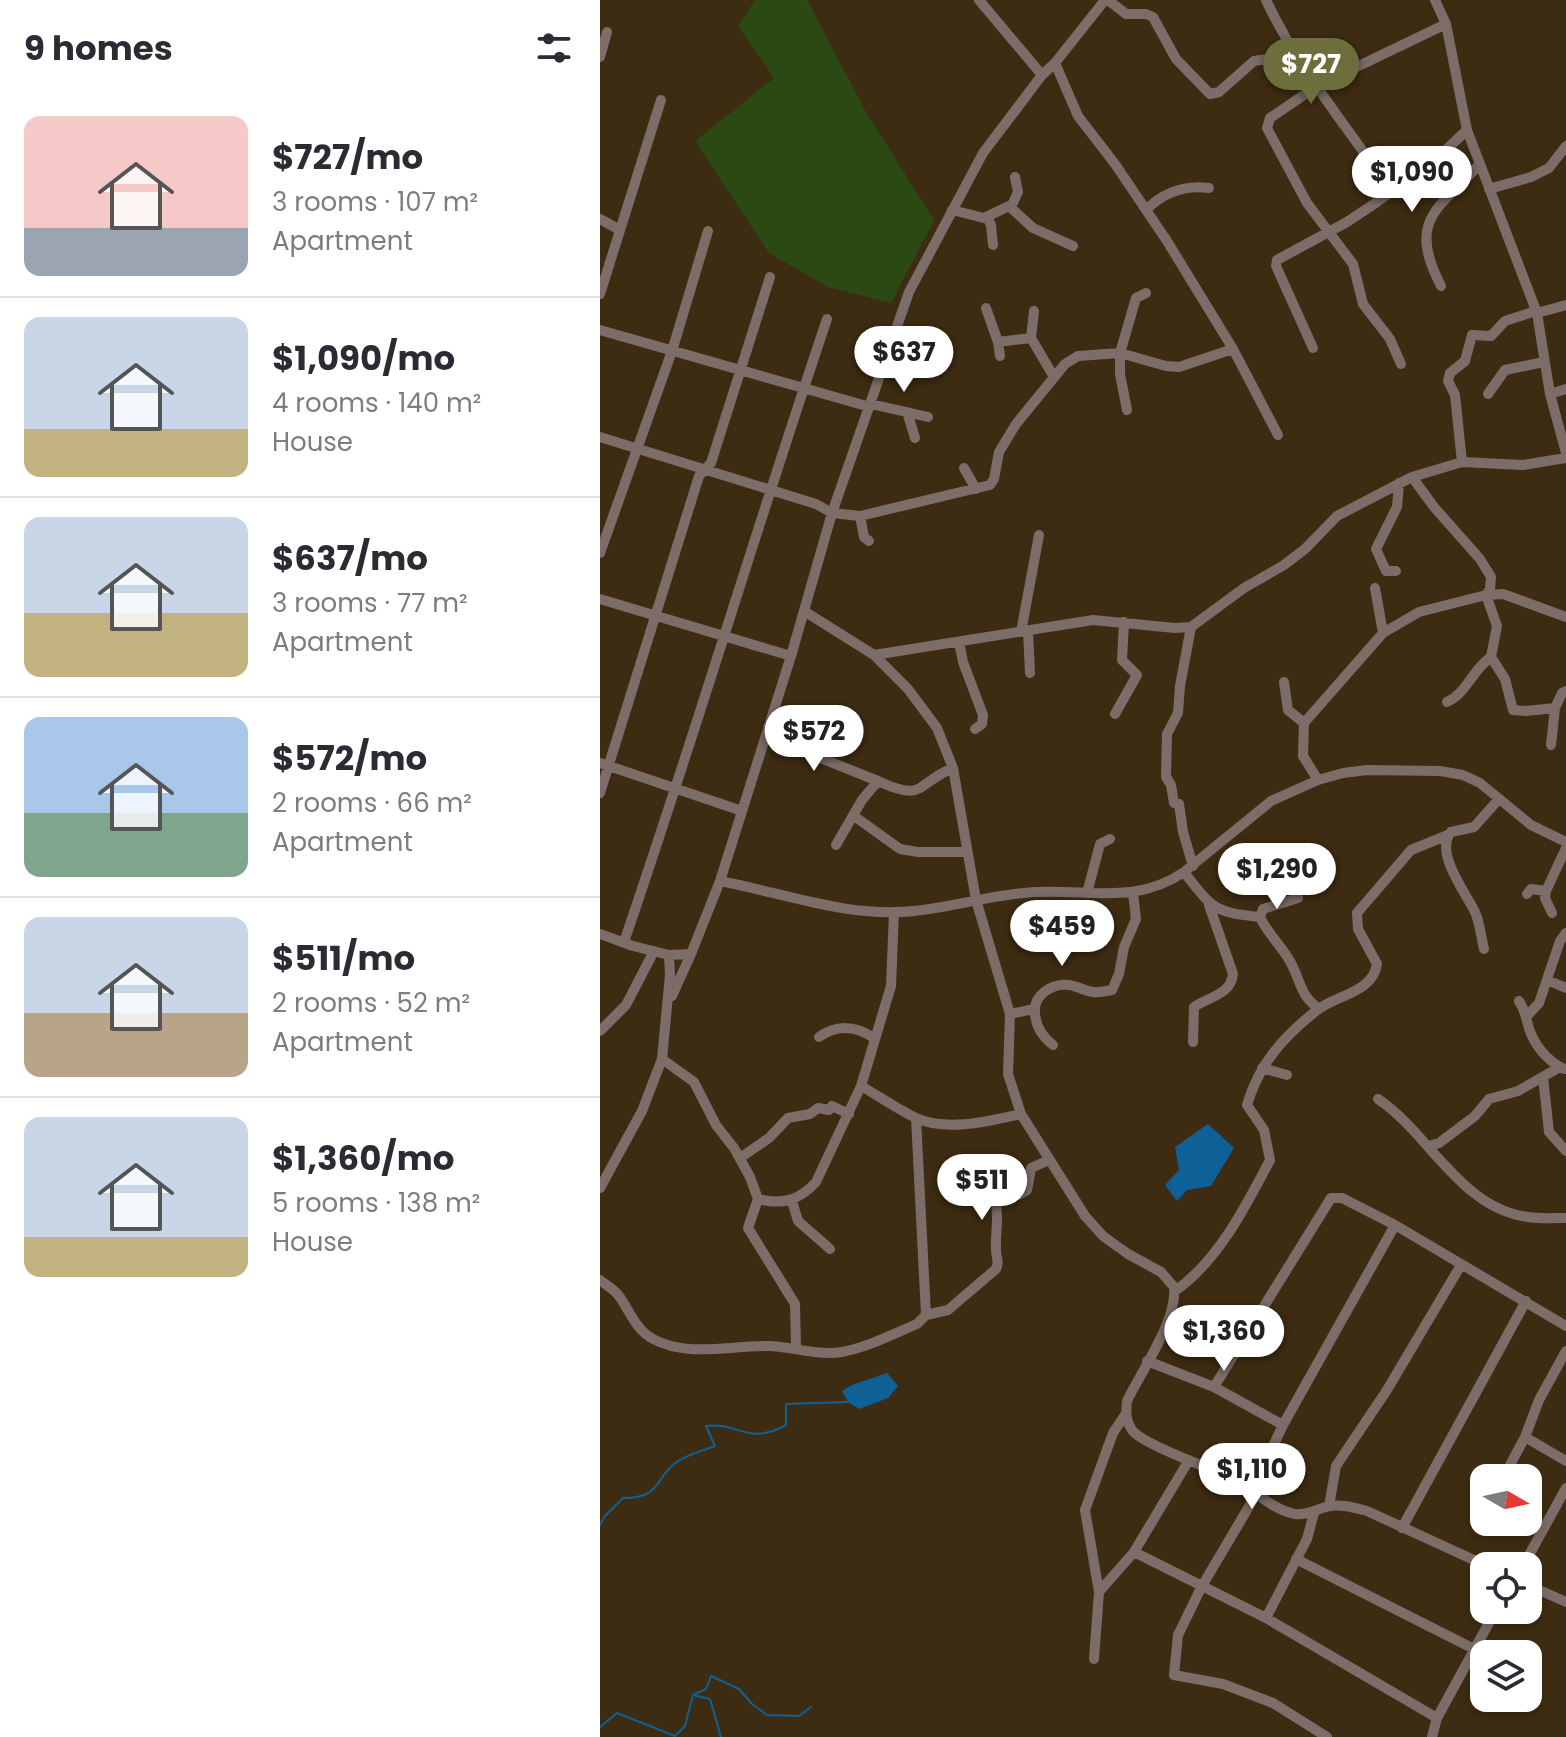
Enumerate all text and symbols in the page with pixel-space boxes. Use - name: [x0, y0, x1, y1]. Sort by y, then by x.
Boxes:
- text: 9 homes: [24, 24, 173, 72]
- icon: filters: [532, 26, 576, 70]
- pin: $727: [1264, 38, 1358, 106]
- text: $727: [1281, 46, 1341, 82]
- text: $727/mo: [272, 133, 423, 181]
- pin: $1,090: [1347, 146, 1477, 214]
- icon: home: [88, 148, 184, 244]
- text: $1,090: [1370, 154, 1454, 190]
- text: 3 rooms · 107 m²: [272, 184, 478, 220]
- text: Apartment: [272, 223, 413, 259]
- pin: $637: [857, 326, 951, 394]
- text: $1,090/mo: [272, 334, 455, 382]
- text: $637: [872, 334, 936, 370]
- icon: home: [88, 349, 184, 445]
- text: 4 rooms · 140 m²: [272, 385, 481, 421]
- text: House: [272, 424, 353, 460]
- text: $637/mo: [272, 534, 428, 582]
- icon: home: [88, 549, 184, 645]
- text: 3 rooms · 77 m²: [272, 585, 468, 621]
- text: Apartment: [272, 624, 413, 660]
- pin: $572: [767, 705, 861, 773]
- text: $572: [783, 713, 845, 749]
- text: $572/mo: [272, 734, 427, 782]
- icon: home: [88, 749, 184, 845]
- text: 2 rooms · 66 m²: [272, 785, 472, 821]
- text: Apartment: [272, 824, 413, 860]
- pin: $1,290: [1212, 843, 1342, 911]
- text: $1,290: [1236, 851, 1318, 887]
- pin: $459: [1015, 900, 1109, 968]
- text: $459: [1028, 908, 1096, 944]
- text: $511/mo: [272, 934, 415, 982]
- icon: home: [88, 949, 184, 1045]
- text: 2 rooms · 52 m²: [272, 985, 470, 1021]
- text: Apartment: [272, 1024, 413, 1060]
- text: $1,360/mo: [272, 1134, 454, 1182]
- icon: home: [88, 1149, 184, 1245]
- pin: $511: [935, 1154, 1029, 1222]
- text: $511: [955, 1162, 1009, 1198]
- text: 5 rooms · 138 m²: [272, 1185, 480, 1221]
- text: House: [272, 1224, 353, 1260]
- pin: $1,360: [1159, 1305, 1289, 1373]
- text: $1,360: [1182, 1313, 1266, 1349]
- pin: $1,110: [1187, 1443, 1317, 1511]
- text: $1,110: [1217, 1451, 1287, 1487]
- north arrow: [1470, 1464, 1542, 1536]
- map controls: [1470, 1464, 1542, 1712]
- button: locate: [1470, 1552, 1542, 1624]
- button: layers: [1470, 1640, 1542, 1712]

